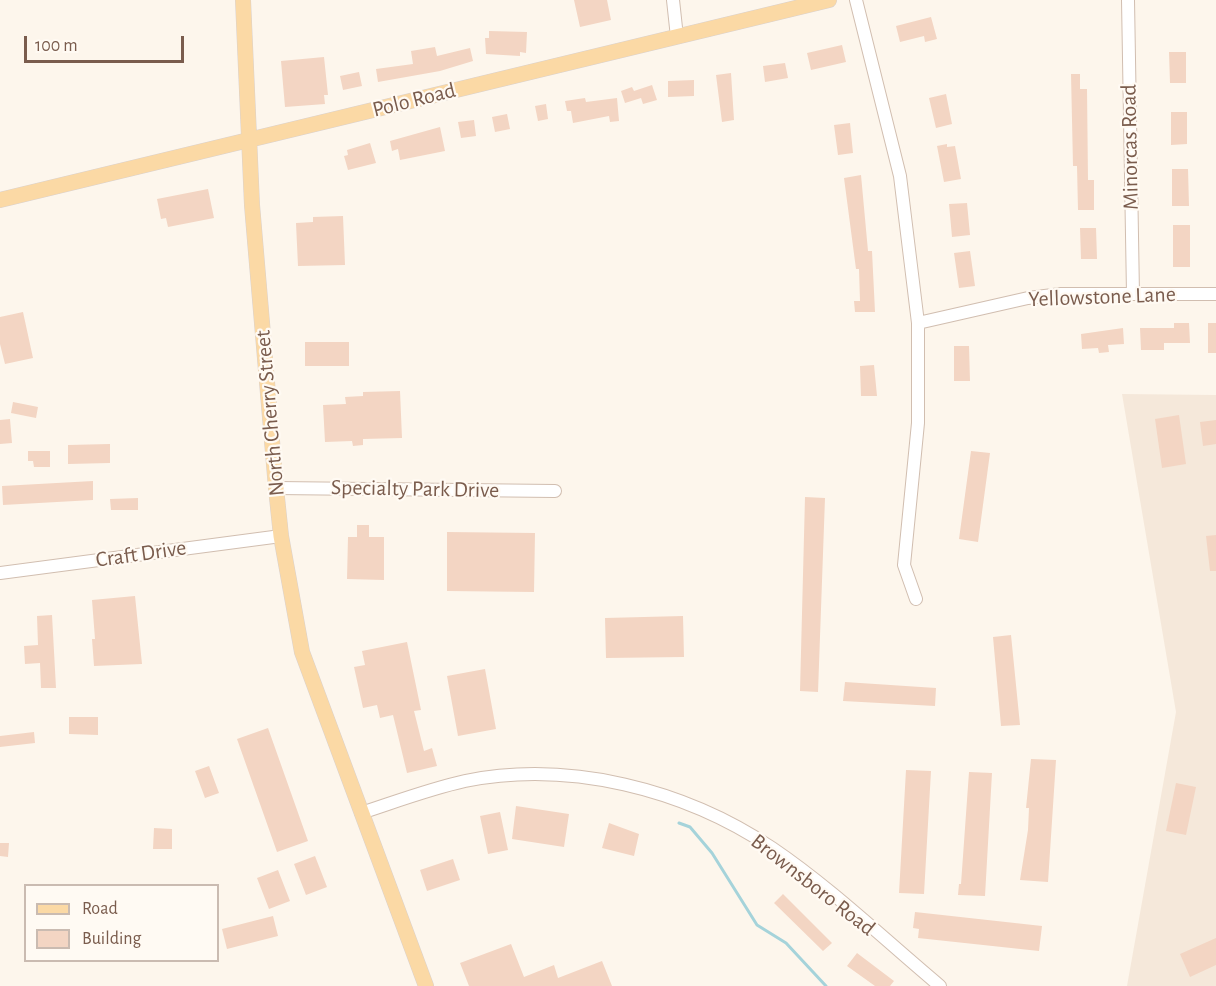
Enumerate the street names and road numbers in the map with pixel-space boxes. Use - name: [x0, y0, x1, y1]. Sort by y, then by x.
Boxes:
- street label: Polo Road: [370, 77, 458, 123]
- street label: Minorcas Road: [1116, 84, 1144, 210]
- street label: Yellowstone Lane: [1028, 281, 1176, 313]
- street label: North Cherry Street: [250, 329, 290, 497]
- street label: Specialty Park Drive: [331, 474, 499, 504]
- street label: Craft Drive: [94, 535, 188, 573]
- street label: Brownsboro Road: [746, 828, 880, 942]

